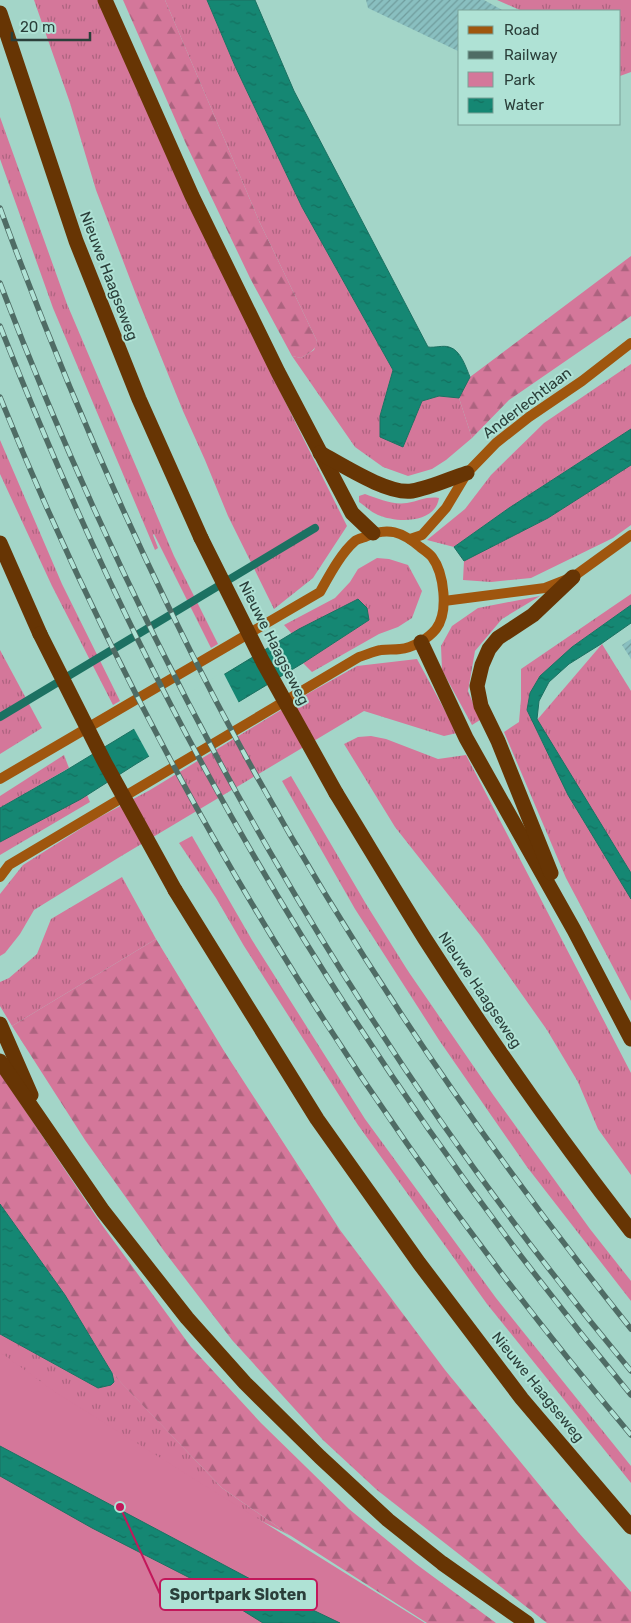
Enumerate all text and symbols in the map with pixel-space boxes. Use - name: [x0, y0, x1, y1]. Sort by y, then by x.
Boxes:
- scale bar: [12, 10, 90, 42]
- legend: [458, 10, 621, 125]
- text: 20 m: [20, 18, 55, 36]
- text: Road: [504, 21, 540, 39]
- text: Railway: [504, 46, 558, 64]
- text: Park: [504, 71, 535, 89]
- text: Water: [504, 96, 544, 114]
- street label: Nieuwe Haagseweg: [76, 209, 142, 343]
- street label: Anderlechtlaan: [479, 364, 575, 442]
- street label: Nieuwe Haagseweg: [235, 578, 313, 708]
- street label: Nieuwe Haagseweg: [434, 928, 526, 1052]
- street label: Nieuwe Haagseweg: [488, 1328, 588, 1446]
- callout: Sportpark Sloten: [160, 1579, 317, 1610]
- text: Sportpark Sloten: [170, 1585, 306, 1604]

